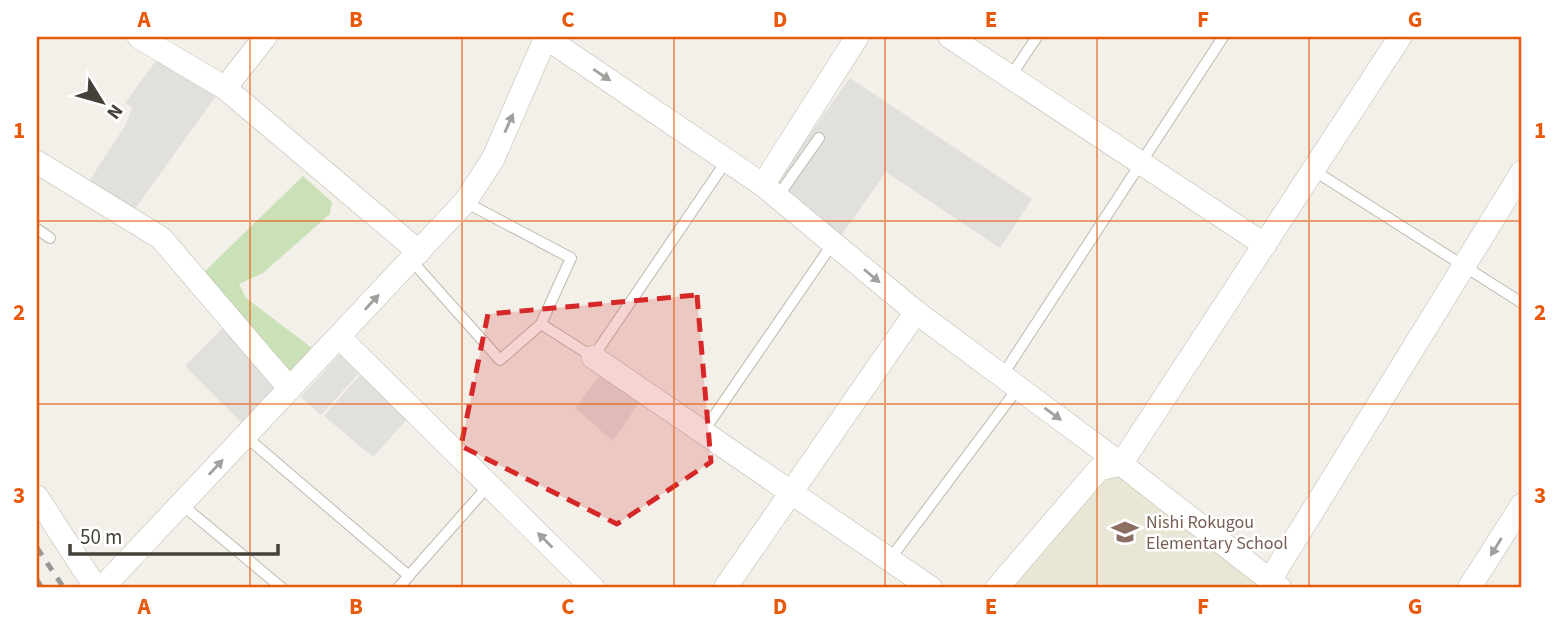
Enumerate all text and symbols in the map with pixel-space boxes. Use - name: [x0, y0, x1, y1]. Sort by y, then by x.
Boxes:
- text: A: [136, 3, 151, 36]
- text: B: [349, 3, 363, 36]
- text: C: [561, 3, 575, 36]
- text: D: [773, 3, 787, 36]
- text: E: [985, 3, 997, 36]
- text: F: [1197, 3, 1209, 36]
- text: G: [1408, 3, 1422, 36]
- north arrow: [66, 66, 136, 136]
- one-way arrow: [592, 69, 612, 82]
- text: N: [100, 98, 129, 125]
- one-way arrow: [503, 112, 514, 133]
- text: 1: [13, 114, 25, 147]
- text: 1: [1534, 114, 1546, 147]
- one-way arrow: [864, 268, 881, 283]
- one-way arrow: [363, 294, 379, 311]
- text: 2: [13, 296, 25, 329]
- text: 2: [1534, 296, 1546, 329]
- one-way arrow: [1044, 407, 1062, 421]
- one-way arrow: [207, 459, 223, 476]
- text: 3: [13, 479, 25, 512]
- text: 3: [1534, 479, 1546, 512]
- place label: Nishi Rokugou Elementary School: [1146, 510, 1288, 556]
- scale bar: [70, 513, 278, 557]
- school or university icon: Nishi Rokugou Elementary School: [1110, 517, 1140, 547]
- text: 50 m: [80, 522, 122, 552]
- one-way arrow: [536, 532, 553, 549]
- one-way arrow: [1489, 537, 1502, 556]
- text: A: [136, 590, 151, 623]
- text: B: [349, 590, 363, 623]
- text: C: [561, 590, 575, 623]
- text: D: [773, 590, 787, 623]
- text: E: [985, 590, 997, 623]
- text: F: [1197, 590, 1209, 623]
- text: G: [1408, 590, 1422, 623]

